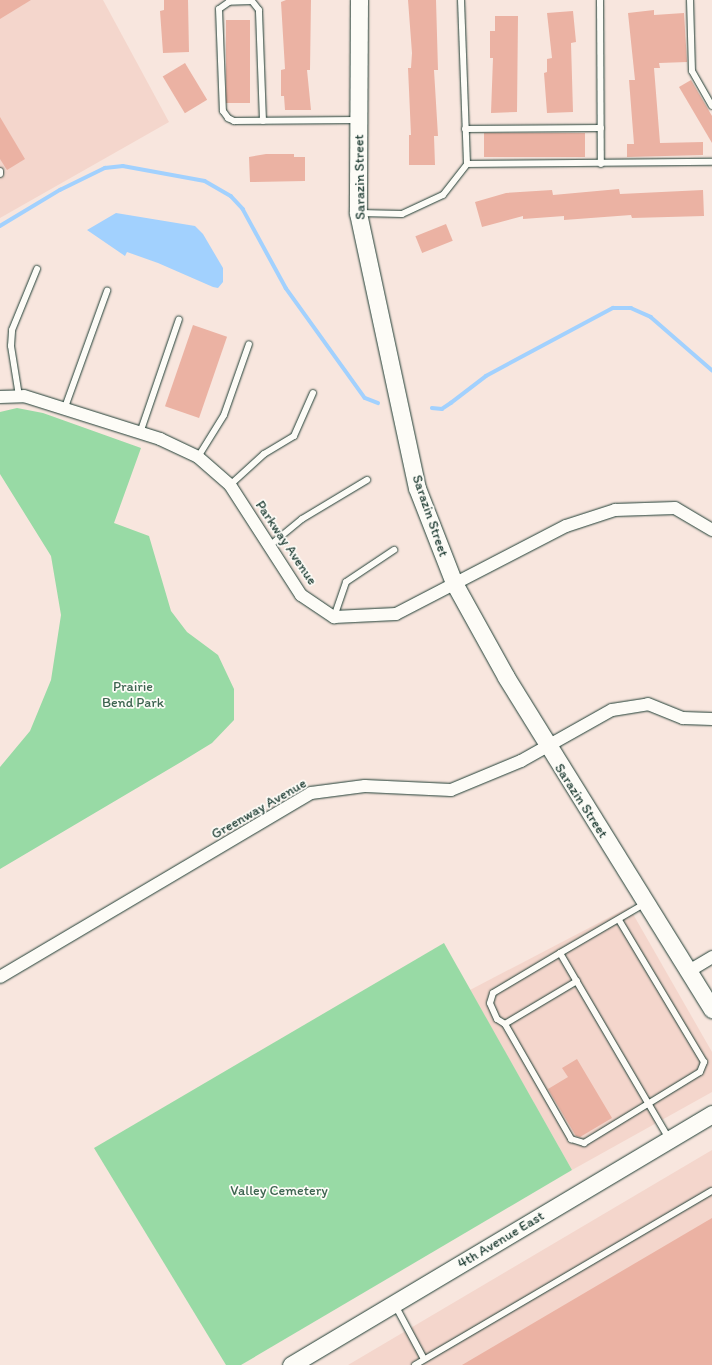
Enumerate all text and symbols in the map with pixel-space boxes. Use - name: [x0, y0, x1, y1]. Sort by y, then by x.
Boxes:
- street label: Sarazin Street: [351, 134, 369, 220]
- street label: Sarazin Street: [408, 473, 452, 559]
- street label: Parkway Avenue: [252, 498, 320, 588]
- park label: Prairie Bend Park: [102, 679, 164, 712]
- street label: Sarazin Street: [551, 761, 611, 841]
- street label: Greenway Avenue: [209, 775, 309, 843]
- park label: Valley Cemetery: [230, 1183, 328, 1199]
- street label: 4th Avenue East: [455, 1208, 547, 1272]

